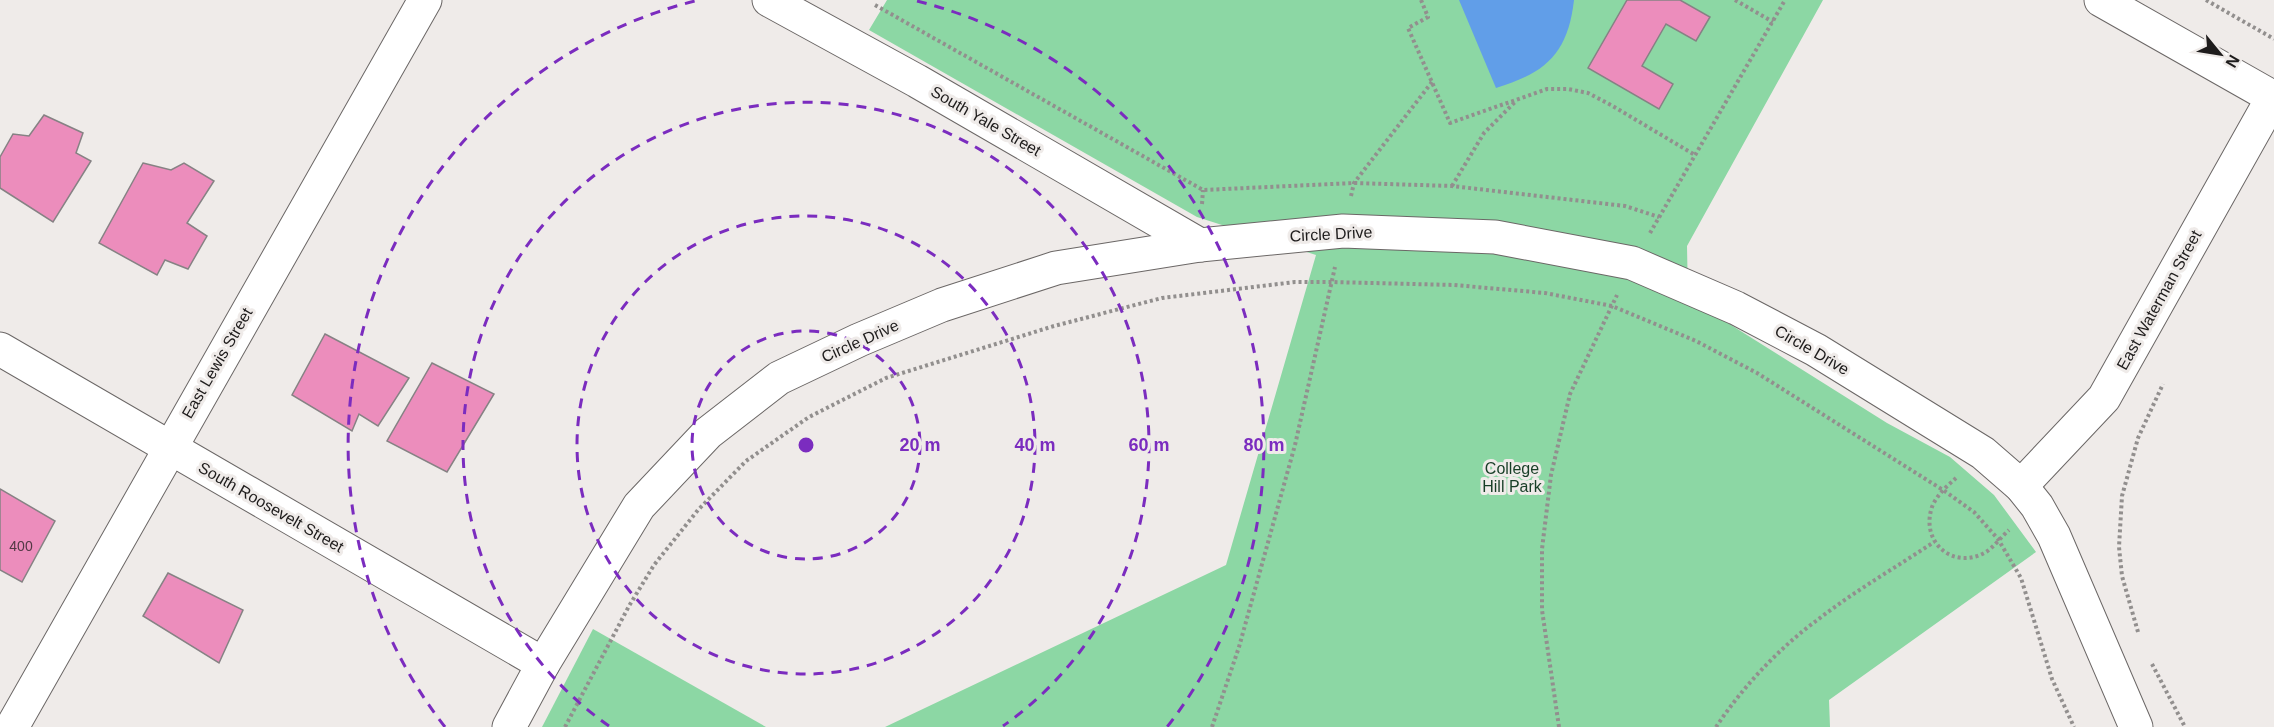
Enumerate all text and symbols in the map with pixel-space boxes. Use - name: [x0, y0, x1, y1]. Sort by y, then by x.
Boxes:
- north arrow: [2190, 24, 2250, 84]
- text: N: [2222, 52, 2243, 71]
- street label: South Yale Street: [928, 83, 1044, 160]
- street label: Circle Drive: [1289, 223, 1373, 245]
- street label: East Waterman Street: [2114, 227, 2205, 373]
- street label: East Lewis Street: [179, 304, 256, 421]
- street label: Circle Drive: [819, 316, 901, 366]
- street label: Circle Drive: [1772, 322, 1852, 378]
- centre of rings: [796, 435, 816, 455]
- text: 20 m: [899, 435, 941, 455]
- text: 40 m: [1014, 435, 1056, 455]
- text: 60 m: [1128, 435, 1170, 455]
- text: 80 m: [1243, 435, 1285, 455]
- street label: South Roosevelt Street: [195, 459, 347, 556]
- park label: College Hill Park: [1482, 460, 1543, 495]
- house number: 400: [9, 538, 33, 554]

